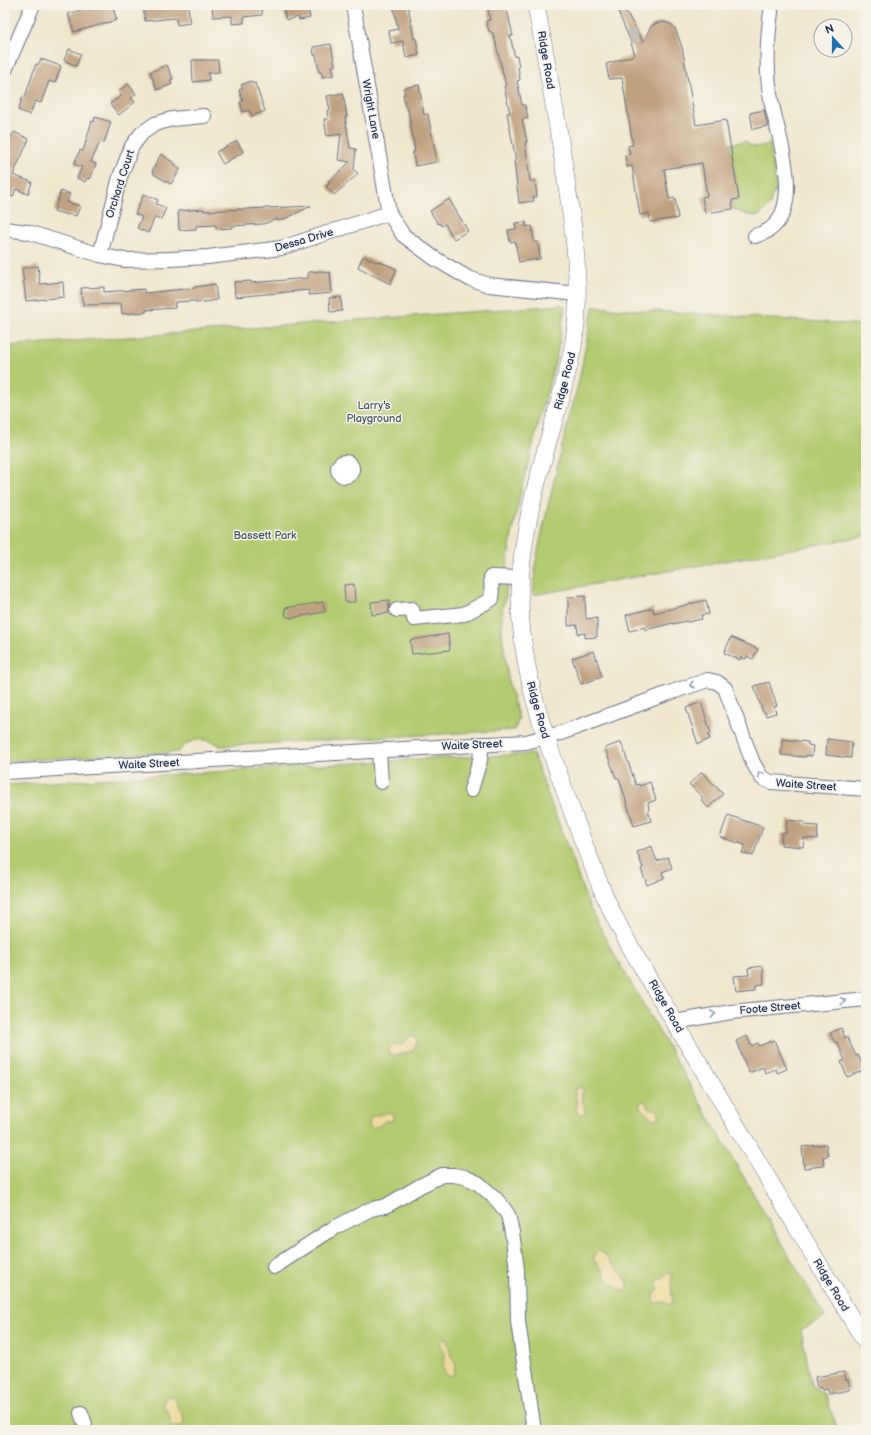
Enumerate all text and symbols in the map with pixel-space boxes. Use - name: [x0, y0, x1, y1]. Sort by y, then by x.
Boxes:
- north arrow: [813, 18, 853, 58]
- text: N: [823, 22, 836, 37]
- street label: Ridge Road: [534, 30, 558, 90]
- street label: Wright Lane: [359, 78, 383, 140]
- street label: Orchard Court: [103, 148, 137, 220]
- street label: Dessa Drive: [273, 225, 335, 255]
- street label: Ridge Road: [552, 351, 578, 411]
- park label: Larry's Playground: [346, 399, 402, 425]
- park label: Bassett Park: [234, 529, 297, 542]
- street label: Ridge Road: [524, 680, 552, 740]
- one-way arrow: [689, 680, 696, 689]
- street label: Waite Street: [441, 737, 503, 753]
- street label: Waite Street: [118, 756, 180, 772]
- one-way arrow: [758, 772, 765, 779]
- street label: Waite Street: [775, 776, 837, 794]
- street label: Ridge Road: [646, 977, 686, 1035]
- one-way arrow: [839, 997, 846, 1006]
- street label: Foote Street: [739, 999, 802, 1017]
- one-way arrow: [710, 1010, 716, 1019]
- street label: Ridge Road: [810, 1256, 852, 1314]

